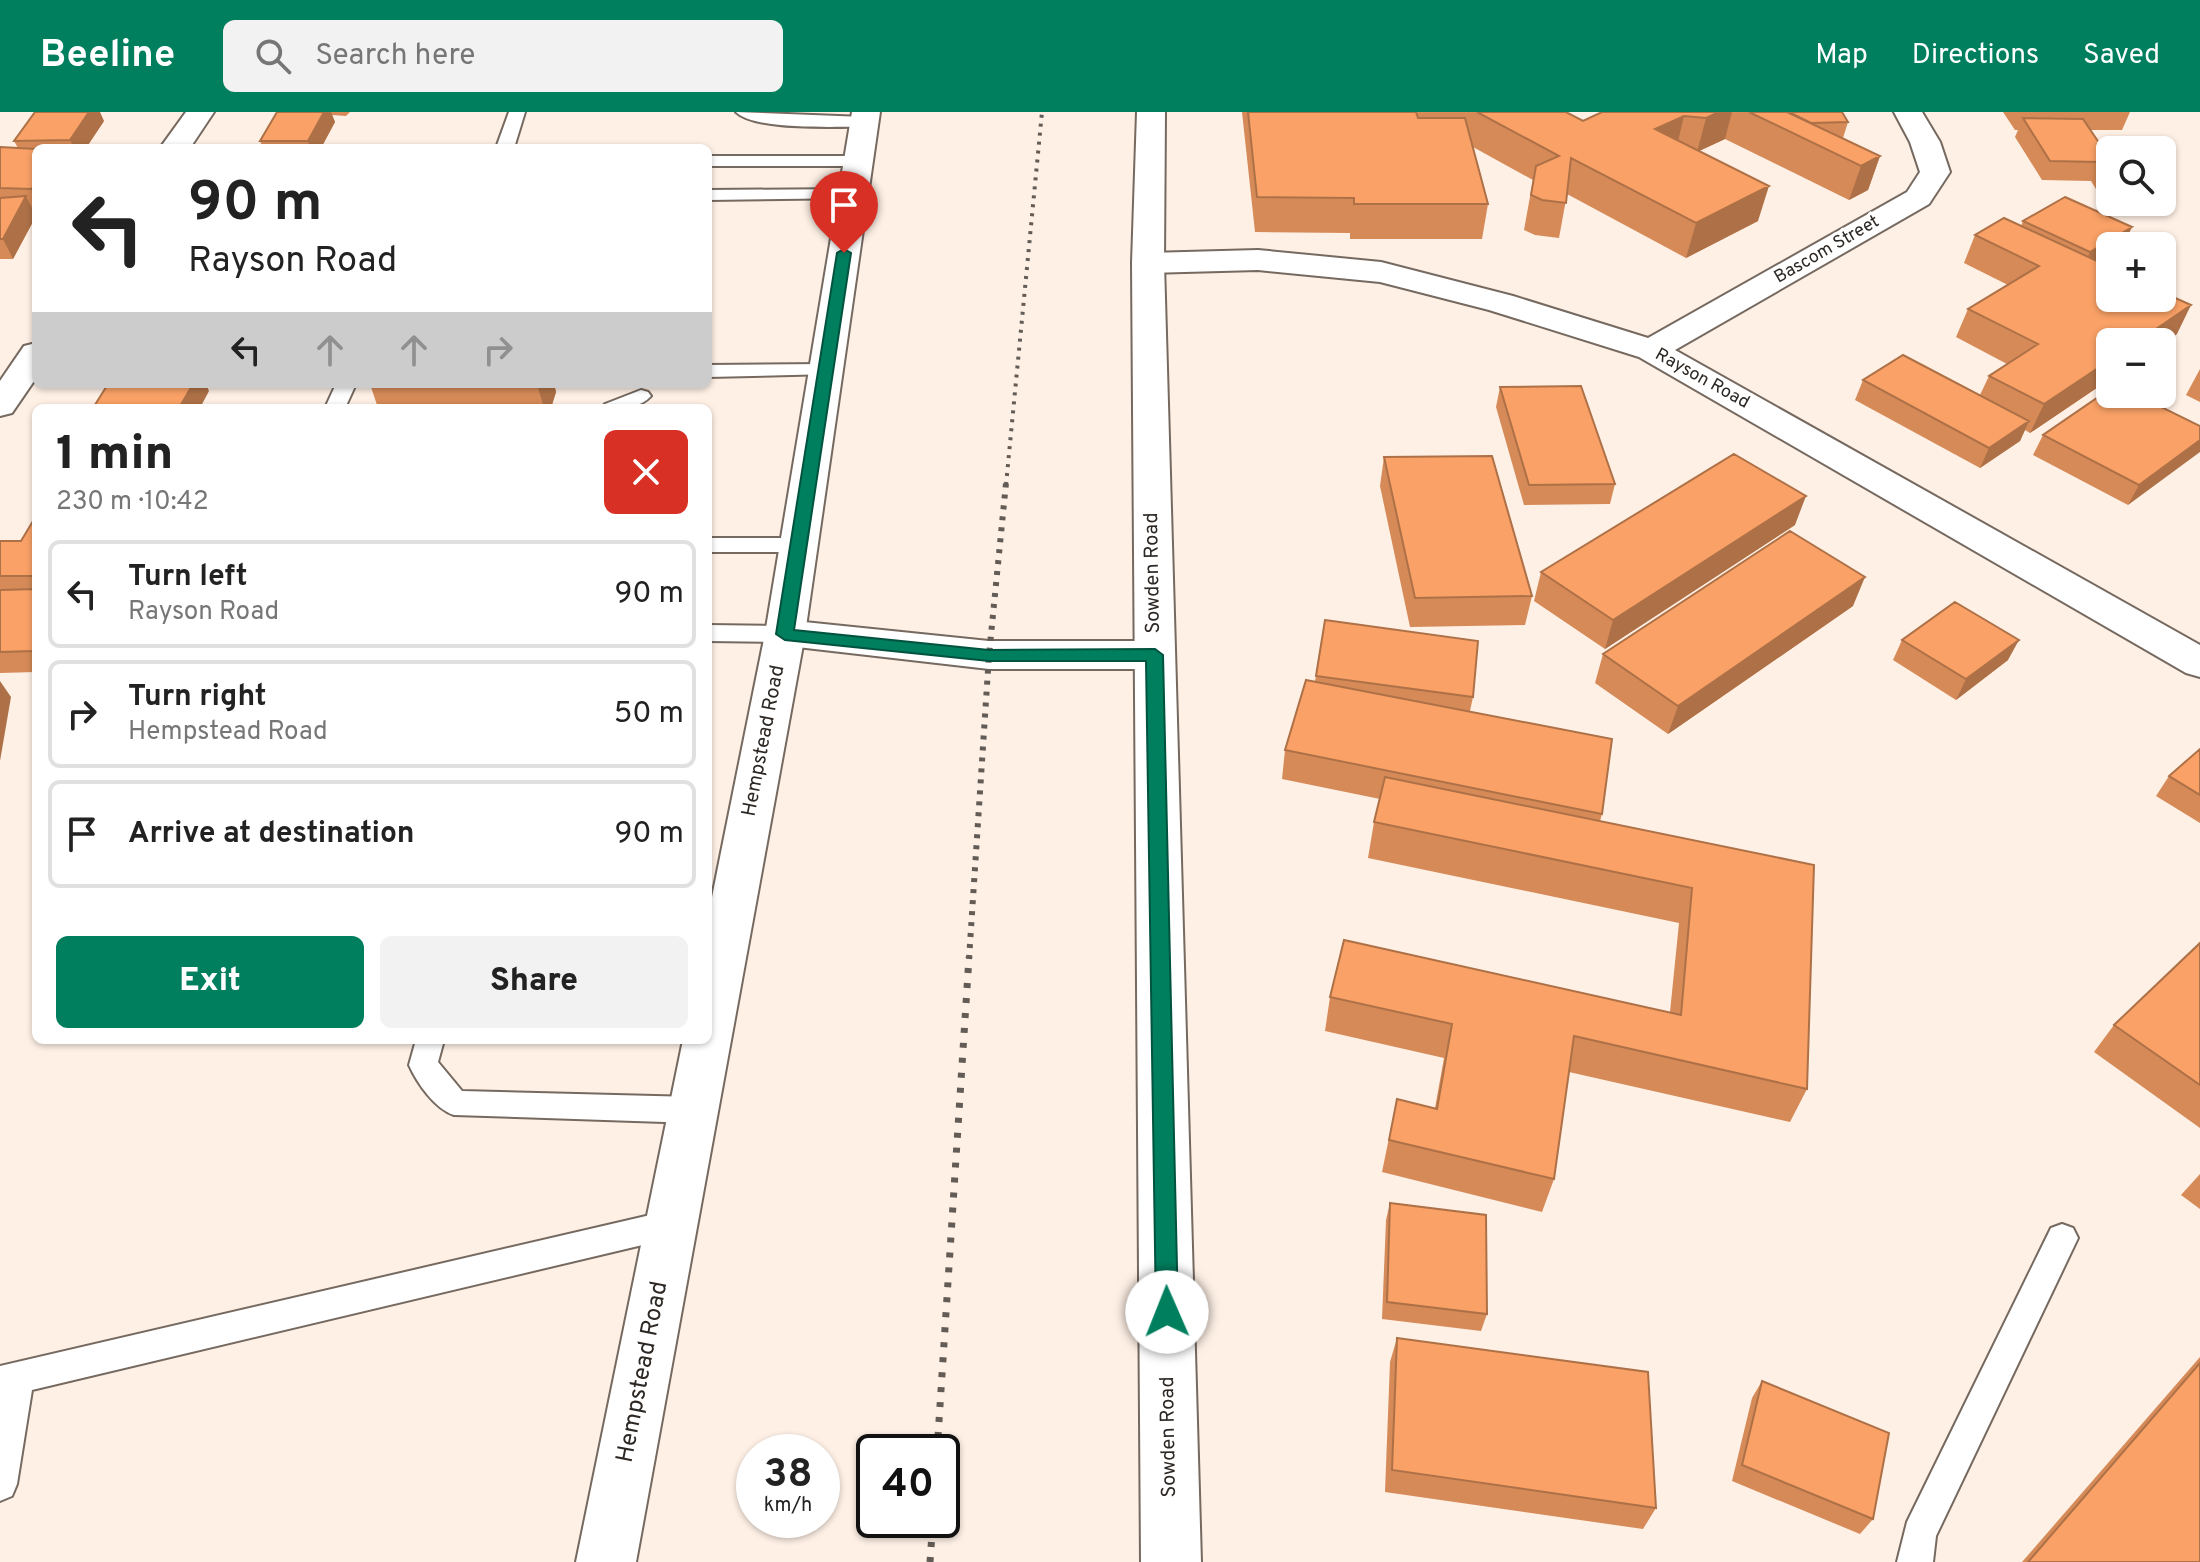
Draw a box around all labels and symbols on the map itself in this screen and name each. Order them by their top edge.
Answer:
pin [810,171,878,253]
street label: Bascom Street [1770,211,1884,289]
street label: Rayson Road [1651,344,1753,414]
street label: Sowden Road [1139,512,1167,634]
street label: Hempstead Road [737,663,791,819]
position arrow [1125,1270,1209,1354]
street label: Hempstead Road [611,1279,675,1465]
street label: Sowden Road [1155,1376,1183,1498]
speed limit sign: 40 [856,1434,960,1538]

